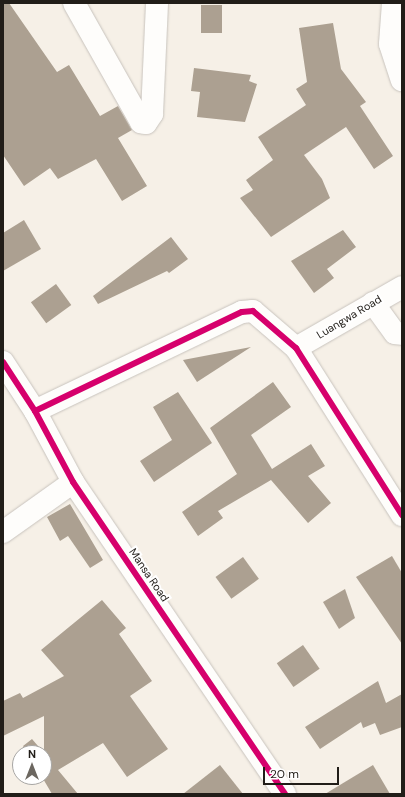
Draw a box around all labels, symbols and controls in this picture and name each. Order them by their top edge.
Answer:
street label: Luangwa Road [314,292,384,342]
street label: Mansa Road [126,546,172,604]
north arrow [12,745,52,785]
text: N [28,747,36,761]
scale bar [265,759,341,785]
text: 20 m [270,766,299,782]

